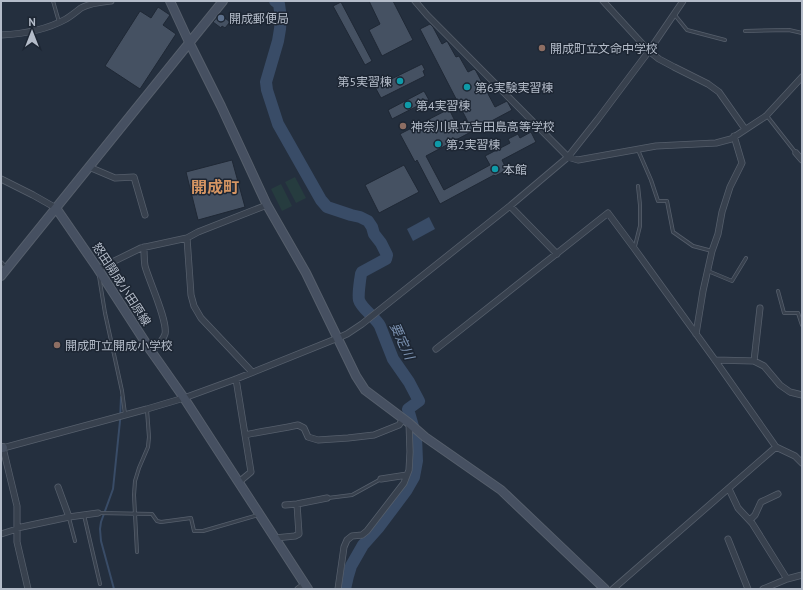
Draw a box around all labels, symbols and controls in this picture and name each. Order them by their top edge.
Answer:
place label: 開成郵便局 [229,11,289,26]
north arrow [12,12,52,52]
marker: 開成郵便局 [216,13,226,23]
text: N [28,15,36,29]
place label: 開成町立文命中学校 [550,41,658,56]
marker: 開成町立文命中学校 [537,43,547,53]
place label: 第5実習棟 [337,74,392,89]
marker: 第5実習棟 [395,76,405,86]
place label: 第6実験実習棟 [475,80,554,95]
marker: 第6実験実習棟 [462,82,472,92]
place label: 第4実習棟 [416,98,471,113]
marker: 第4実習棟 [403,100,413,110]
place label: 神奈川県立吉田島高等学校 [411,119,555,134]
marker: 神奈川県立吉田島高等学校 [398,121,408,131]
place label: 第2実習棟 [446,137,501,152]
marker: 第2実習棟 [433,139,443,149]
place label: 本館 [503,162,527,177]
marker: 本館 [490,164,500,174]
district label: 開成町 [191,177,239,197]
street label: 怒田開成小田原線 [90,240,154,328]
water label: 要定川 [386,320,419,364]
place label: 開成町立開成小学校 [65,338,173,353]
marker: 開成町立開成小学校 [52,340,62,350]

